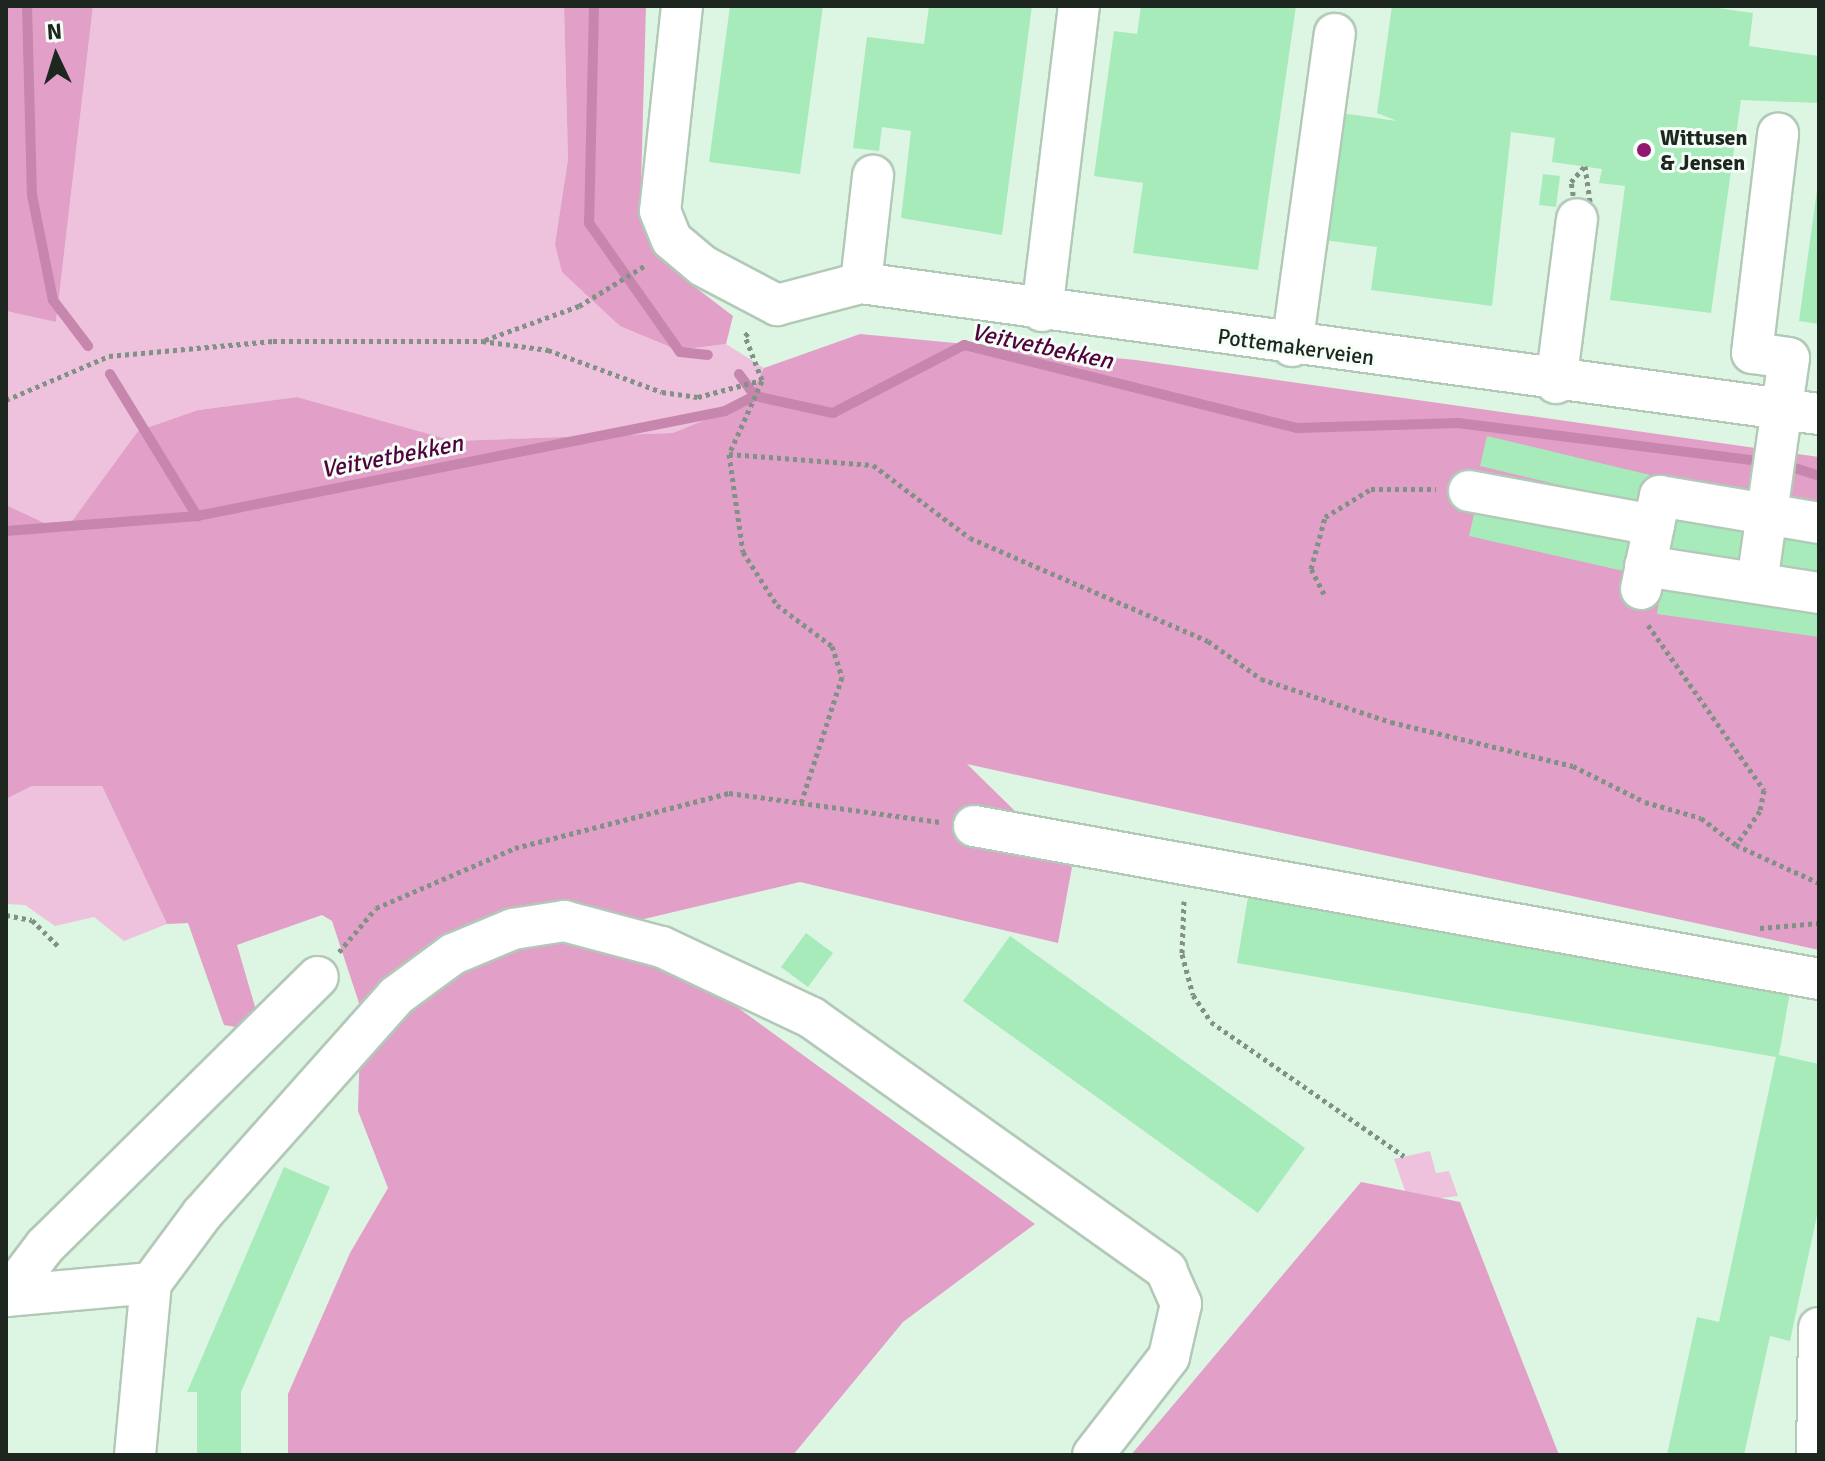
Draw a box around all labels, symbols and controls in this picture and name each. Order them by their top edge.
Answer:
north arrow [16,16,96,96]
text: N [46,18,63,46]
place label: Wittusen & Jensen [1660,124,1748,176]
marker: Wittusen & Jensen [1635,141,1653,159]
water label: Veitvetbekken [969,318,1115,376]
street label: Pottemakerveien [1216,323,1376,371]
water label: Veitvetbekken [319,429,465,485]

